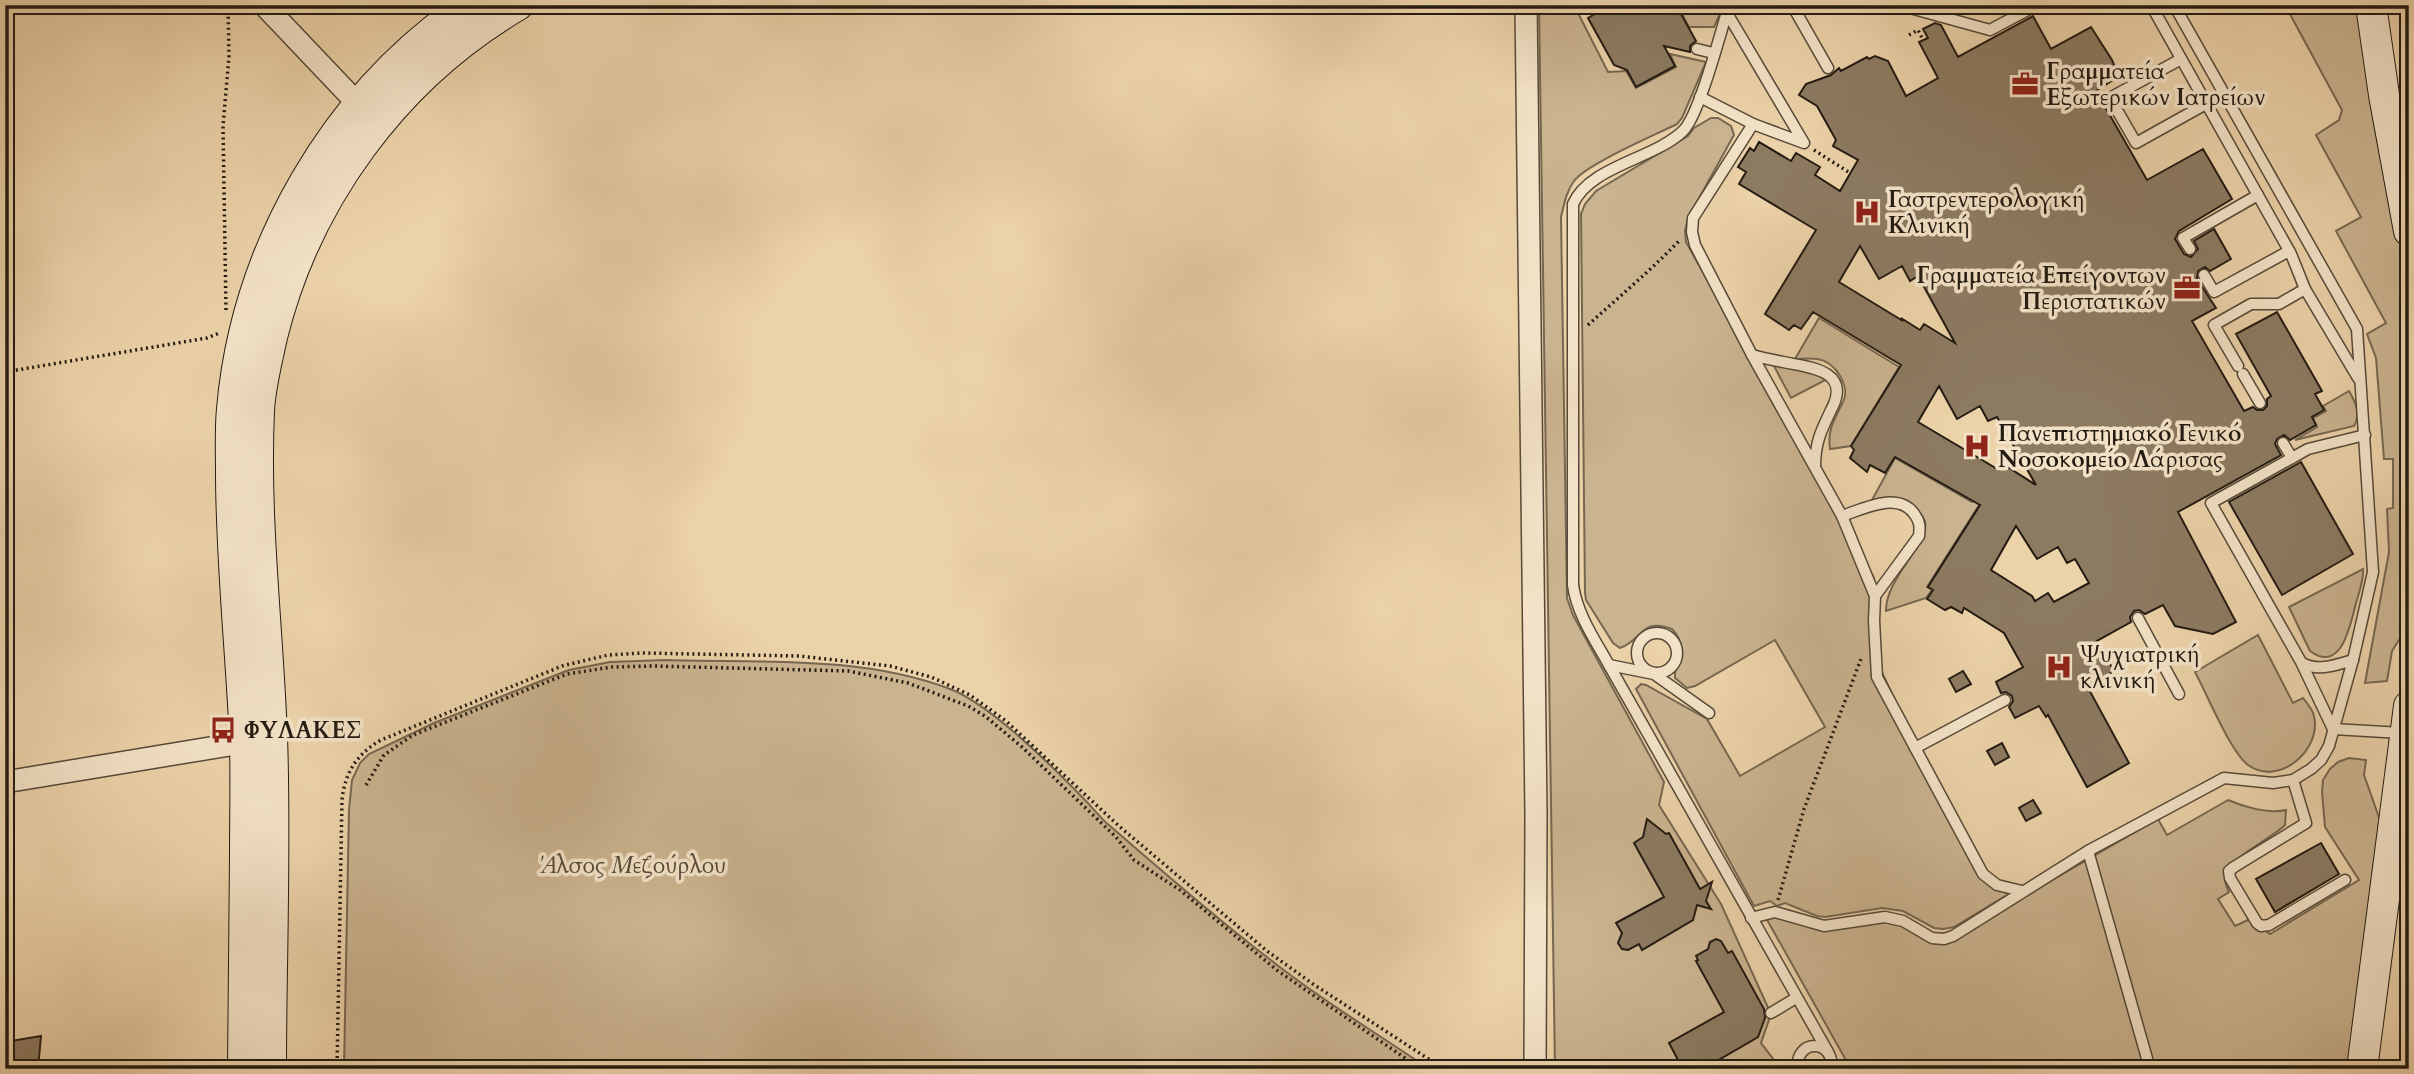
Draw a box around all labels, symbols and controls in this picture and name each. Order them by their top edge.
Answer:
place label: Γραμματεία Εξωτερικών Ιατρείων [2046,56,2265,113]
office icon: Γραμματεία Εξωτερικών Ιατρείων [2010,69,2040,99]
place label: Γαστρεντερολογική Κλινική [1888,184,2085,241]
hospital icon: Γαστρεντερολογική Κλινική [1852,197,1882,227]
place label: Γραμματεία Επείγοντων Περιστατικών [1917,260,2166,317]
office icon: Γραμματεία Επείγοντων Περιστατικών [2172,273,2202,303]
place label: Πανεπιστημιακό Γενικό Νοσοκομείο Λάρισας [1998,418,2241,475]
hospital icon: Πανεπιστημιακό Γενικό Νοσοκομείο Λάρισας [1962,431,1992,461]
place label: Ψυχιατρική κλινική [2080,639,2200,696]
hospital icon: Ψυχιατρική κλινική [2044,652,2074,682]
bus stop icon: ΦΥΛΑΚΕΣ [208,715,238,745]
place label: ΦΥΛΑΚΕΣ [244,715,362,746]
park label: Άλσος Μεζούρλου [540,850,726,881]

